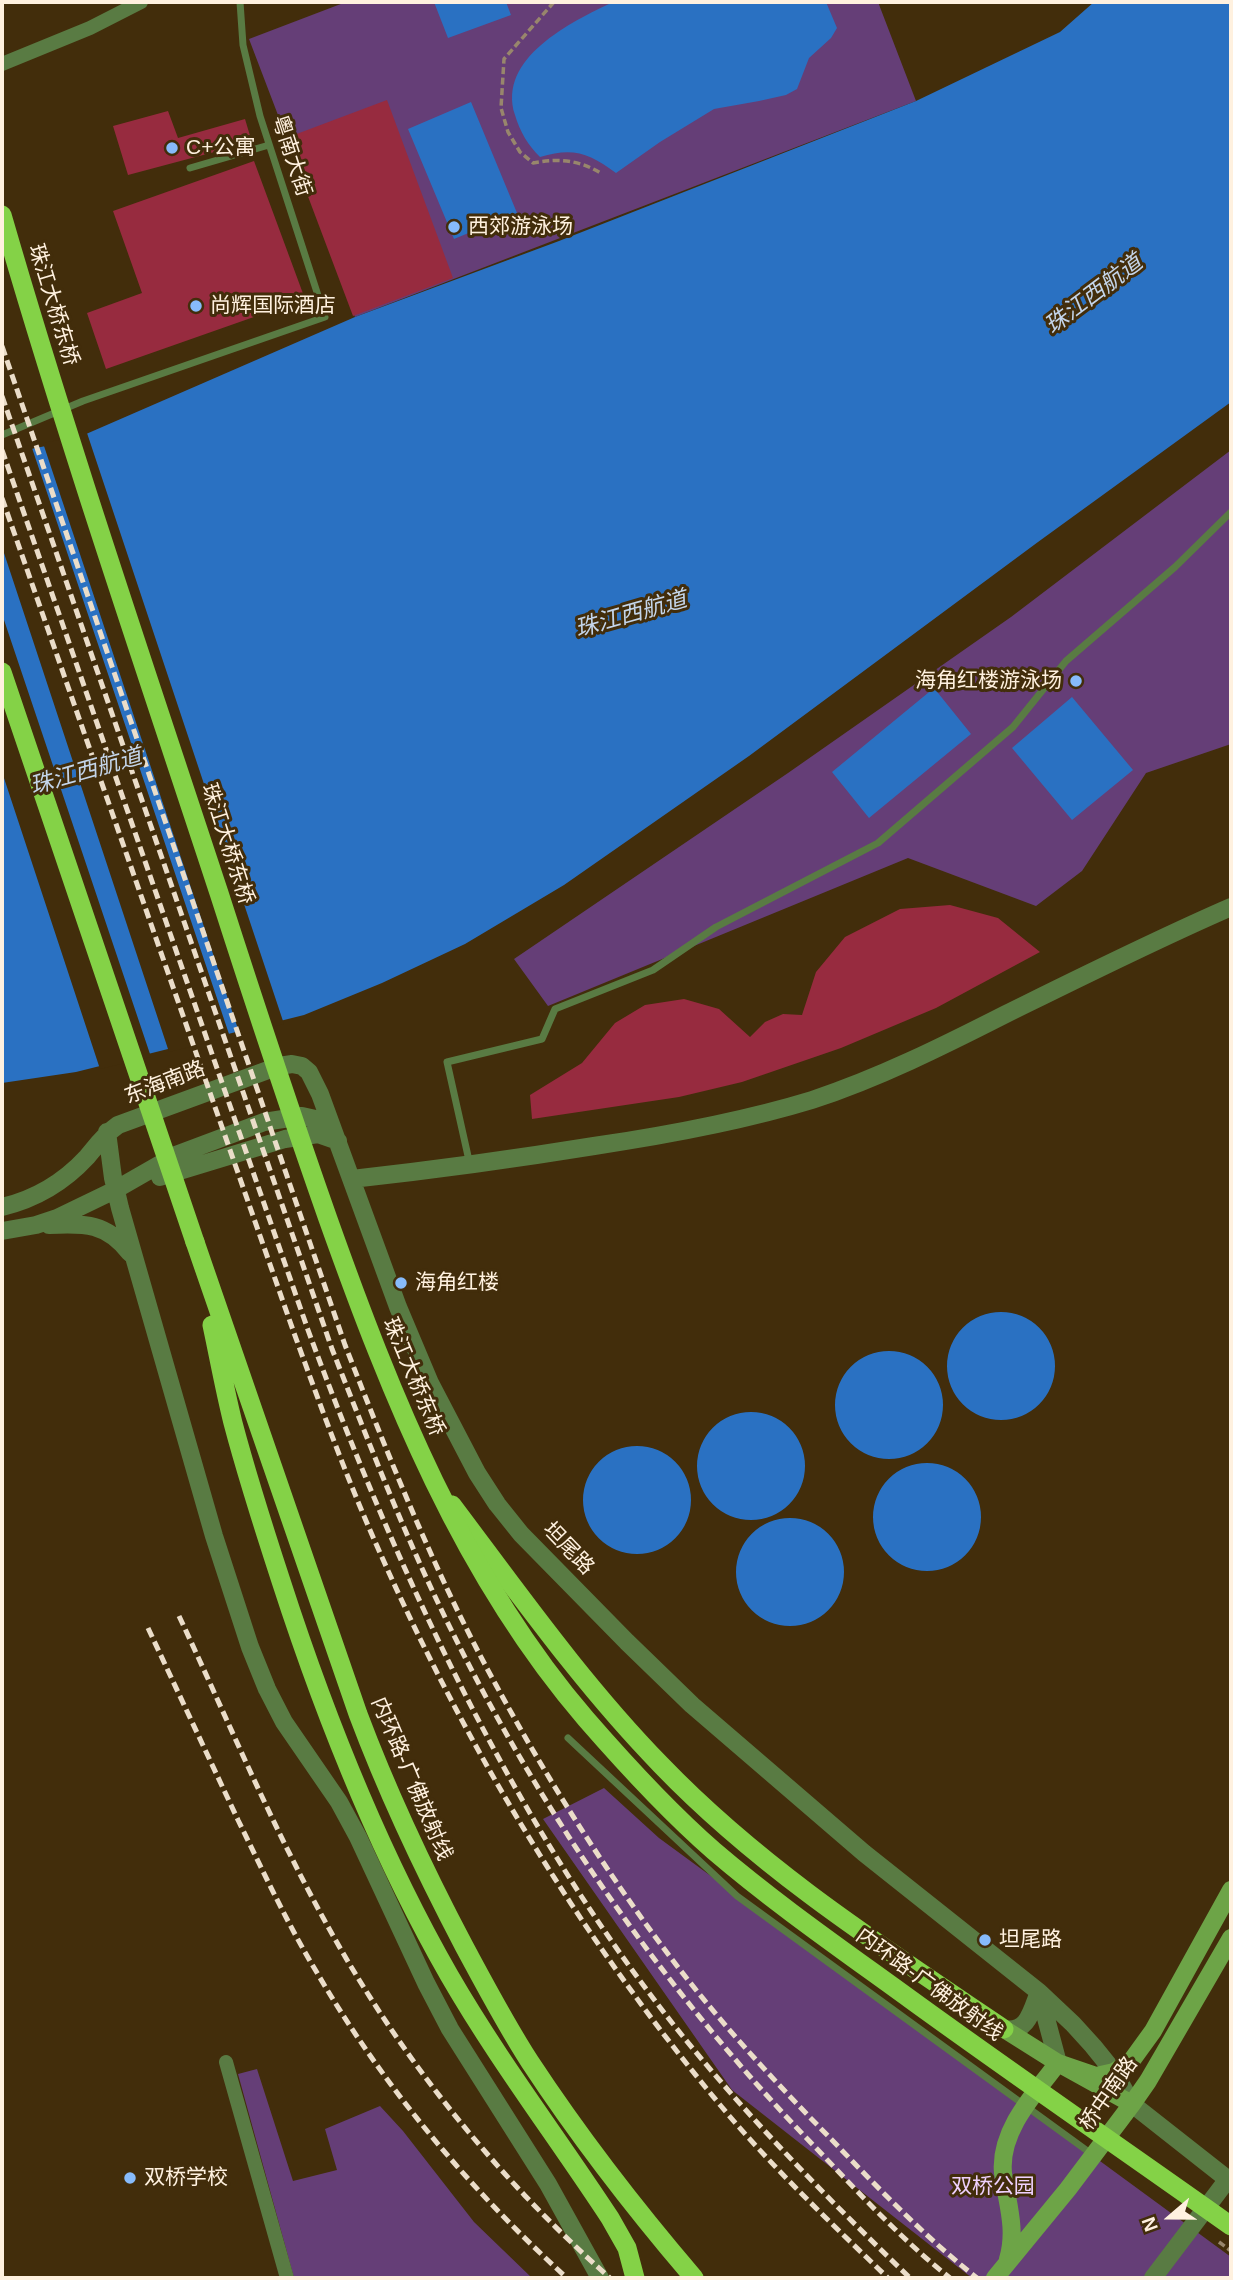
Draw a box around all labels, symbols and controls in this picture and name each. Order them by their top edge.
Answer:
street label: 粵南大街 [266,112,316,200]
place label: C+公寓 [186,135,255,161]
marker: C+公寓 [164,140,180,156]
place label: 西郊游泳场 [468,214,573,240]
marker: 西郊游泳场 [446,219,462,235]
street label: 珠江大桥东桥 [23,241,83,369]
water label: 珠江西航道 [1040,249,1148,341]
place label: 尚辉国际酒店 [210,293,336,319]
marker: 尚辉国际酒店 [188,298,204,314]
water label: 珠江西航道 [572,586,690,644]
place label: 海角红楼游泳场 [915,668,1062,694]
marker: 海角红楼游泳场 [1068,673,1084,689]
water label: 珠江西航道 [27,743,145,801]
street label: 珠江大桥东桥 [196,780,258,908]
street label: 东海南路 [121,1056,209,1110]
place label: 海角红楼 [415,1270,499,1296]
marker: 海角红楼 [393,1275,409,1291]
street label: 珠江大桥东桥 [377,1314,449,1440]
street label: 坦尾路 [537,1518,599,1580]
street label: 内环路-广佛放射线 [365,1694,457,1864]
street label: 内环路-广佛放射线 [851,1923,1007,2047]
place label: 坦尾路 [999,1927,1062,1953]
marker: 坦尾路 [977,1932,993,1948]
street label: 桥中南路 [1075,2052,1143,2136]
place label: 双桥学校 [144,2165,228,2191]
marker: 双桥学校 [122,2170,138,2186]
park label: 双桥公园 [951,2174,1035,2200]
north arrow [1135,2182,1205,2252]
text: N [1138,2214,1162,2234]

